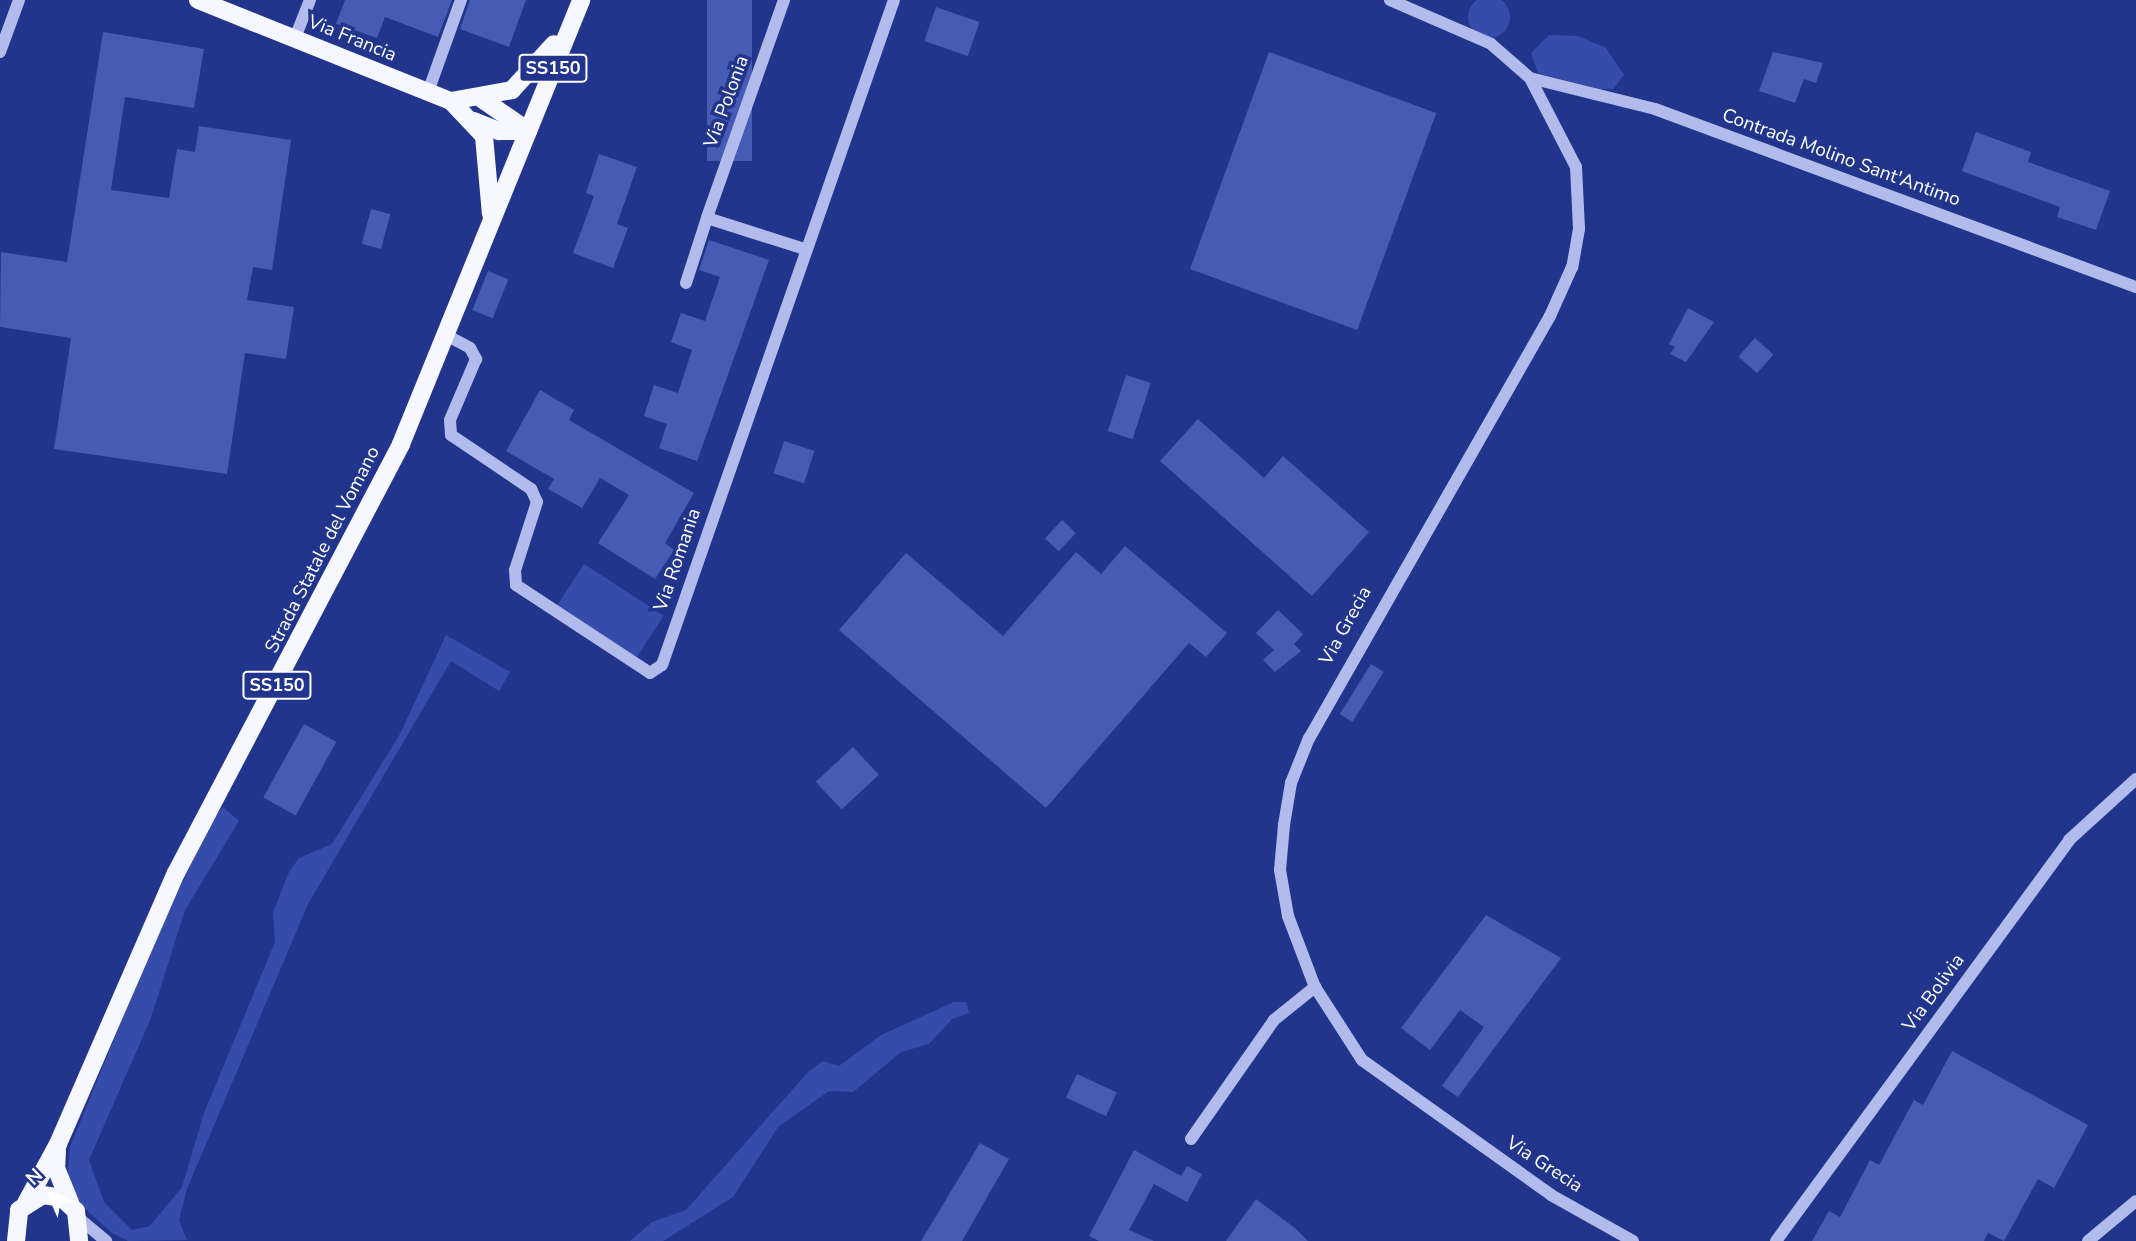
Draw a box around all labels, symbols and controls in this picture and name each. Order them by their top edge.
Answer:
street label: Via Francia [304,11,400,67]
street label: Via Polonia [700,53,754,151]
road number: SS150 [518,54,588,82]
street label: Contrada Molino Sant'Antimo [1719,104,1963,212]
street label: Strada Statale del Vomano [261,443,385,657]
street label: Via Romania [650,506,706,614]
street label: Via Grecia [1315,583,1377,669]
road number: SS150 [242,670,312,700]
street label: Via Bolivia [1898,950,1970,1036]
street label: Via Grecia [1502,1132,1586,1198]
north arrow [14,1157,84,1227]
text: N [20,1163,49,1191]

